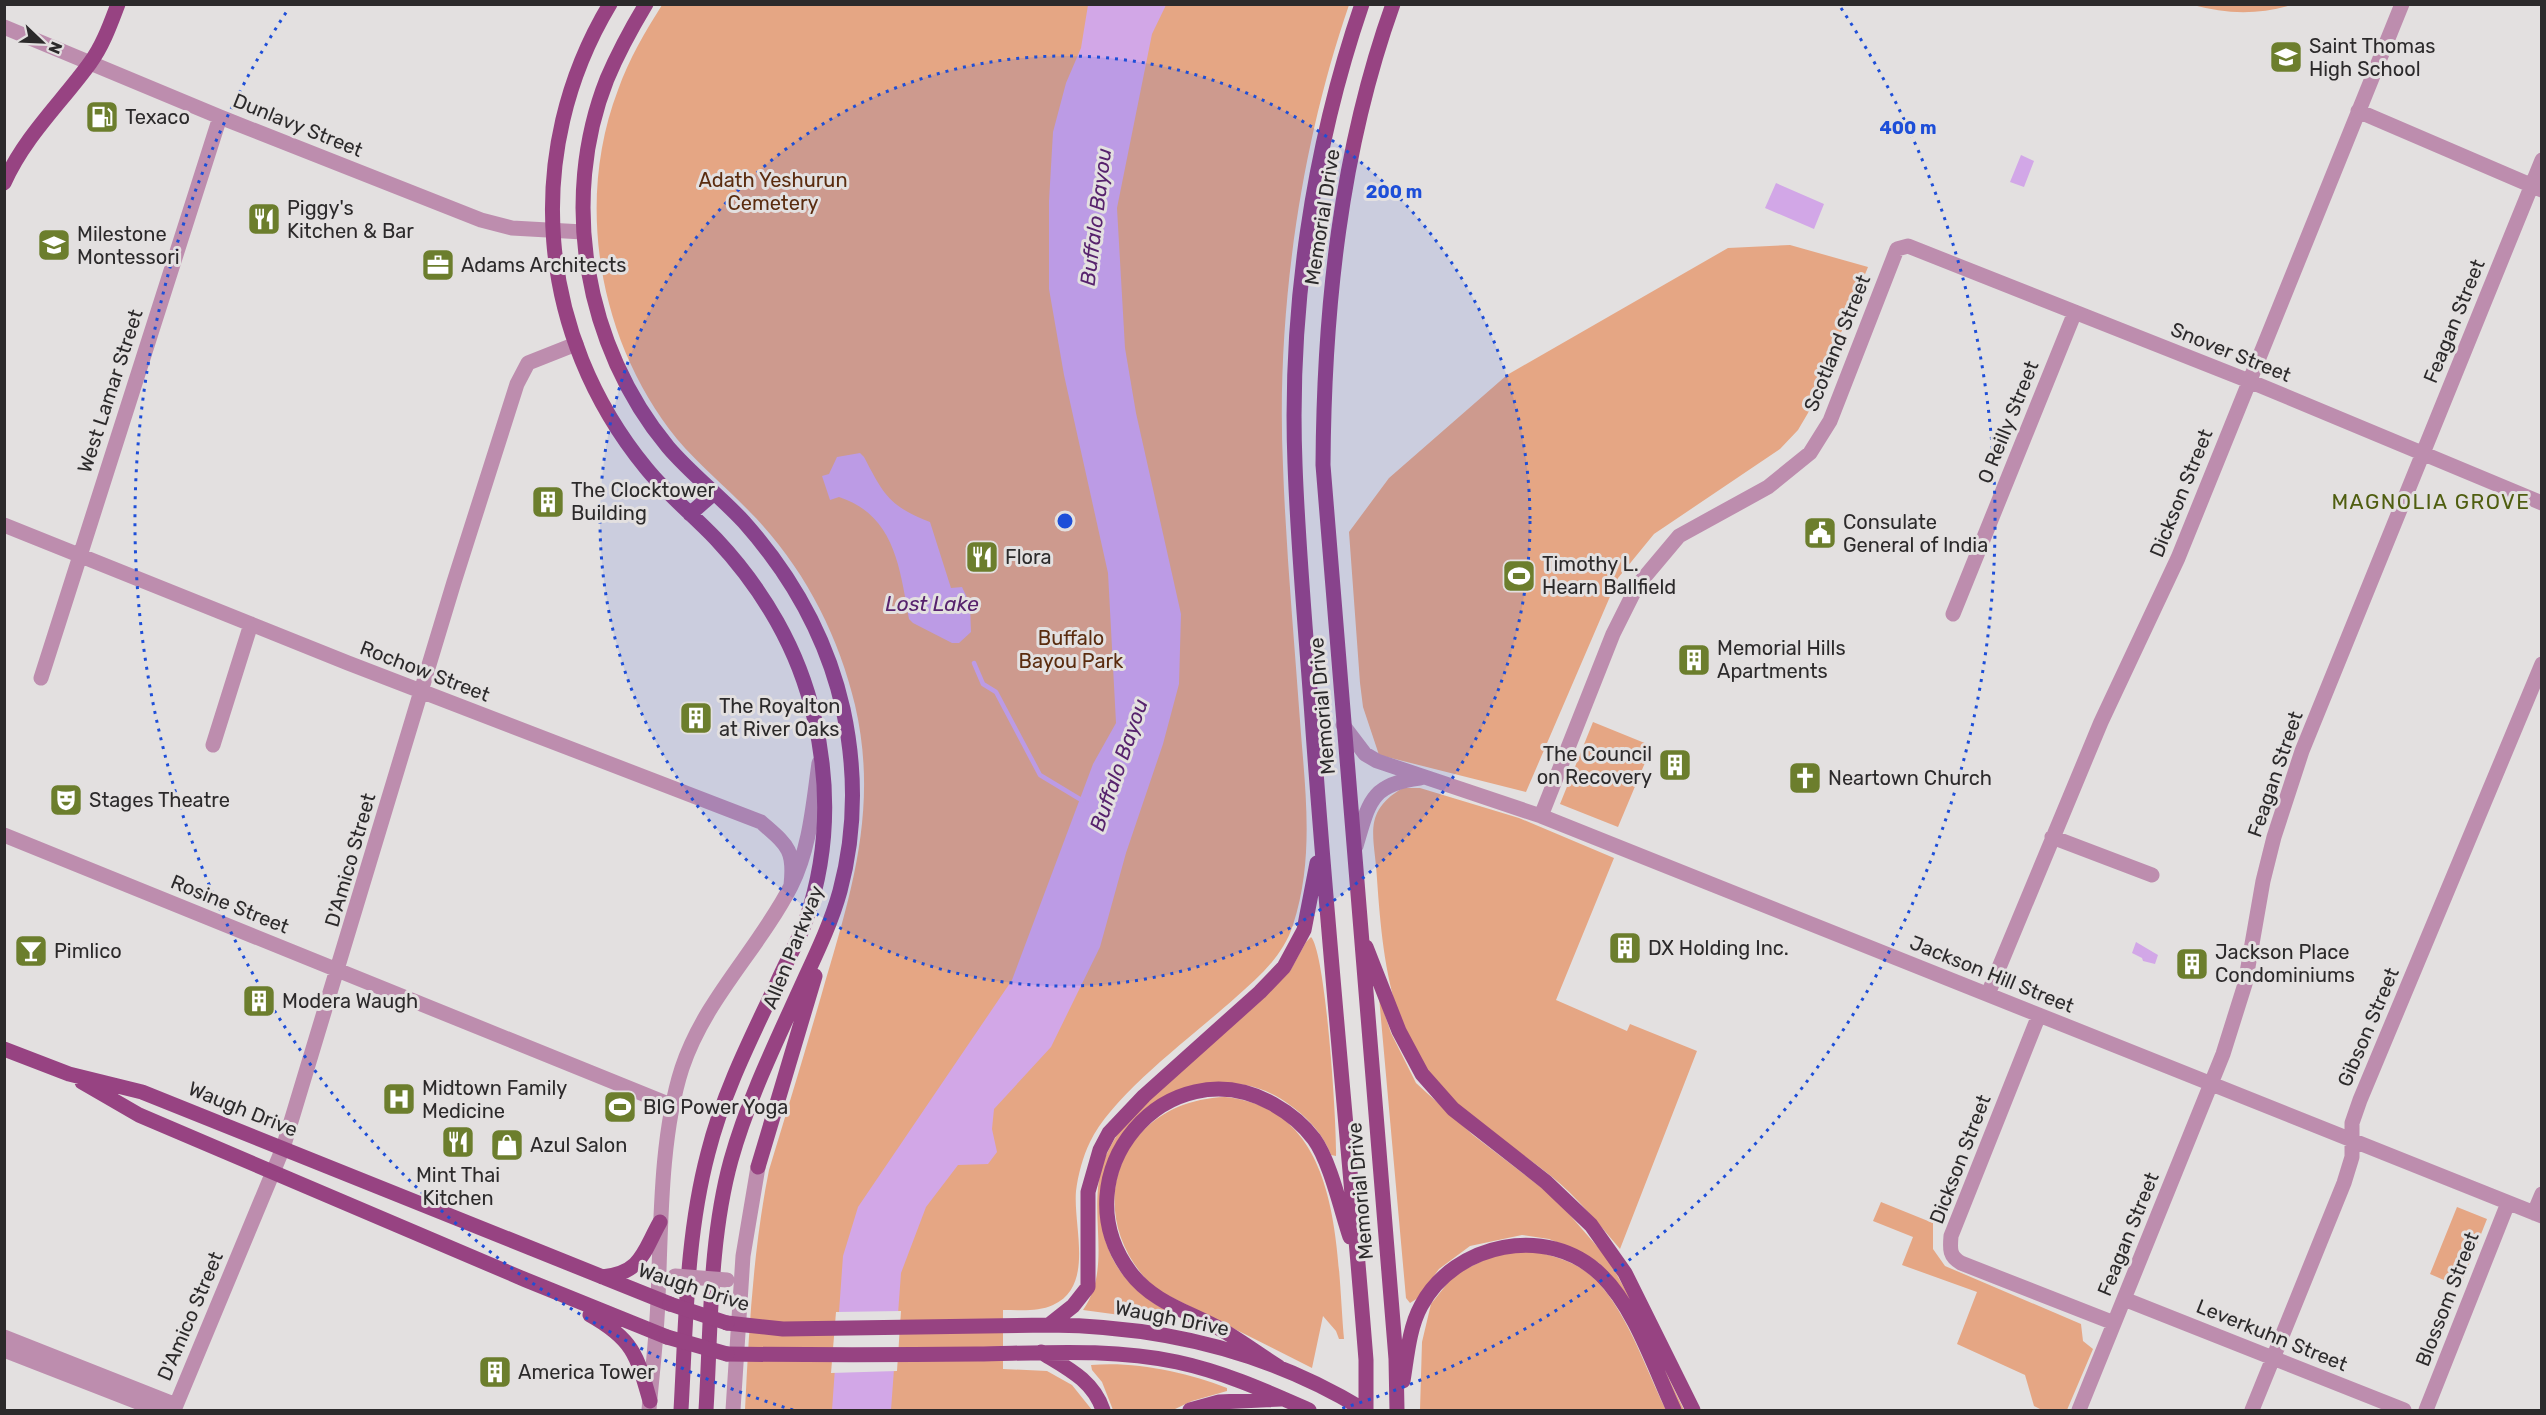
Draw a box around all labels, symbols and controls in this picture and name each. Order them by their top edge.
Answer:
north arrow [12,12,72,72]
place label: Saint Thomas High School [2309,34,2435,81]
text: N [44,39,66,57]
school or university icon: Saint Thomas High School [2268,39,2304,75]
street label: Dunlavy Street [230,88,367,162]
fuel station icon: Texaco [84,99,120,135]
place label: Texaco [125,105,190,129]
text: 400 m [1879,117,1937,139]
water label: Buffalo Bayou [1075,146,1116,287]
street label: Memorial Drive [1299,147,1345,287]
park label: Adath Yeshurun Cemetery [698,168,848,215]
text: 200 m [1366,181,1422,203]
place label: Piggy's Kitchen & Bar [287,196,414,243]
restaurant icon: Piggy's Kitchen & Bar [246,201,282,237]
place label: Milestone Montessori [77,222,180,269]
school or university icon: Milestone Montessori [36,227,72,263]
office icon: Adams Architects [420,247,456,283]
place label: Adams Architects [461,253,627,277]
street label: Feagan Street [2418,255,2490,386]
street label: Scotland Street [1799,271,1875,415]
street label: West Lamar Street [72,306,148,476]
street label: Snover Street [2167,317,2295,387]
street label: O Reilly Street [1972,357,2044,487]
street label: Dickson Street [2144,425,2218,561]
place label: The Clocktower Building [571,478,715,525]
building icon: The Clocktower Building [530,484,566,520]
district label: MAGNOLIA GROVE [2331,489,2531,514]
place label: Consulate General of India [1843,510,1988,557]
centre of rings [1055,511,1075,531]
public building icon: Consulate General of India [1802,515,1838,551]
restaurant icon: Flora [964,539,1000,575]
place label: Flora [1005,545,1052,569]
place label: Timothy L. Hearn Ballfield [1542,552,1676,599]
sports icon: Timothy L. Hearn Ballfield [1501,558,1537,594]
water label: Lost Lake [885,591,979,616]
park label: Buffalo Bayou Park [1019,626,1124,673]
street label: Rochow Street [357,635,494,707]
street label: Memorial Drive [1304,636,1340,776]
place label: Memorial Hills Apartments [1717,636,1846,683]
building icon: Memorial Hills Apartments [1676,642,1712,678]
place label: The Royalton at River Oaks [719,694,841,741]
water label: Buffalo Bayou [1084,695,1153,834]
building icon: The Royalton at River Oaks [678,700,714,736]
street label: Feagan Street [2242,708,2308,840]
place label: The Council on Recovery [1537,742,1652,789]
building icon: The Council on Recovery [1657,747,1693,783]
church icon: Neartown Church [1787,760,1823,796]
place label: Neartown Church [1828,766,1992,790]
theatre icon: Stages Theatre [48,782,84,818]
place label: Stages Theatre [89,788,230,812]
street label: D'Amico Street [319,790,381,930]
street label: Rosine Street [167,869,293,939]
street label: Allen Parkway [757,882,829,1012]
building icon: DX Holding Inc. [1607,930,1643,966]
street label: Jackson Hill Street [1906,930,2078,1018]
bar icon: Pimlico [13,933,49,969]
place label: DX Holding Inc. [1648,936,1789,960]
place label: Pimlico [54,939,122,963]
place label: Jackson Place Condominiums [2215,940,2355,987]
building icon: Jackson Place Condominiums [2174,946,2210,982]
street label: Gibson Street [2332,964,2404,1090]
building icon: Modera Waugh [241,983,277,1019]
place label: Modera Waugh [282,989,418,1013]
street label: Waugh Drive [185,1076,301,1142]
place label: Midtown Family Medicine [422,1076,567,1123]
hospital icon: Midtown Family Medicine [381,1081,417,1117]
sports icon: BIG Power Yoga [602,1089,638,1125]
street label: Dickson Street [1924,1091,1996,1227]
place label: BIG Power Yoga [643,1095,788,1119]
street label: Memorial Drive [1342,1121,1378,1261]
restaurant icon: Mint Thai Kitchen [440,1124,476,1160]
shop icon: Azul Salon [489,1127,525,1163]
place label: Azul Salon [530,1133,627,1157]
place label: Mint Thai Kitchen [416,1163,500,1210]
street label: Feagan Street [2092,1168,2164,1299]
street label: Blossom Street [2410,1228,2484,1370]
street label: D'Amico Street [152,1248,228,1384]
street label: Waugh Drive [635,1258,753,1316]
street label: Leverkuhn Street [2193,1294,2351,1376]
street label: Waugh Drive [1113,1295,1231,1341]
building icon: America Tower [477,1354,513,1390]
place label: America Tower [518,1360,655,1384]

